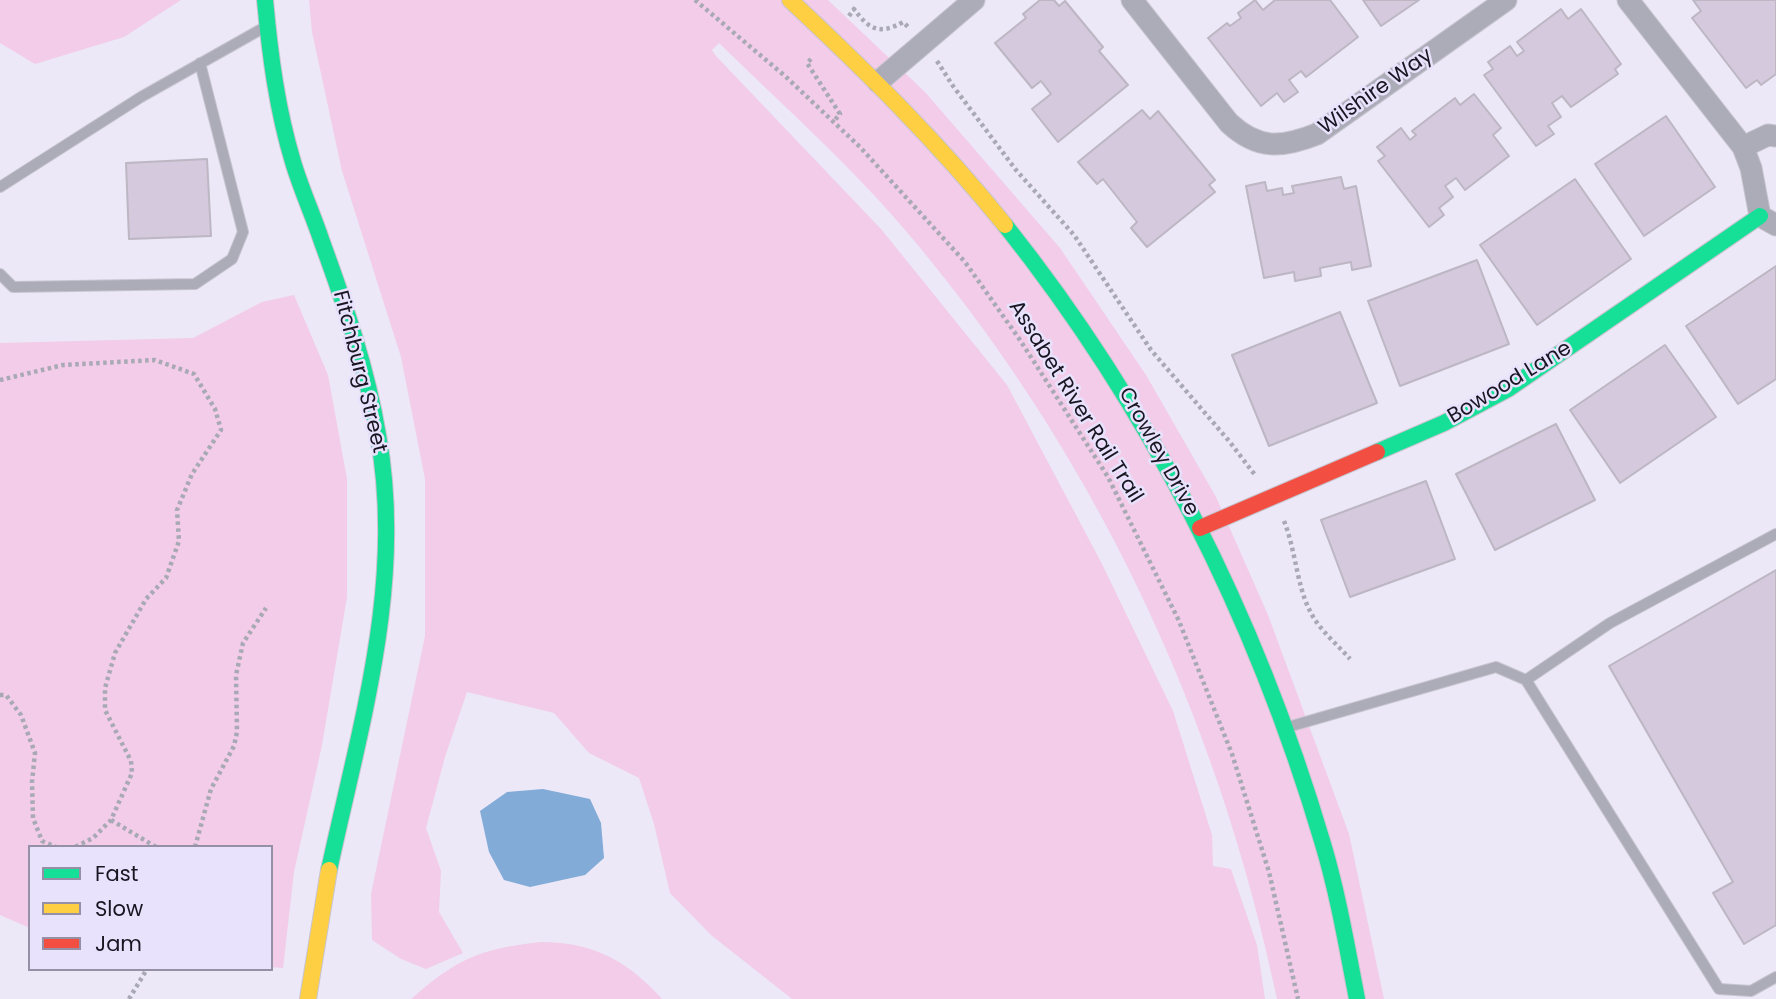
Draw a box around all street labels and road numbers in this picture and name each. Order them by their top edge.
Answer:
street label: Wilshire Way [1314,43,1438,141]
street label: Fitchburg Street [327,288,391,456]
street label: Assabet River Rail Trail [1002,296,1148,508]
street label: Bowood Lane [1444,336,1576,430]
street label: Crowley Drive [1112,383,1204,521]

